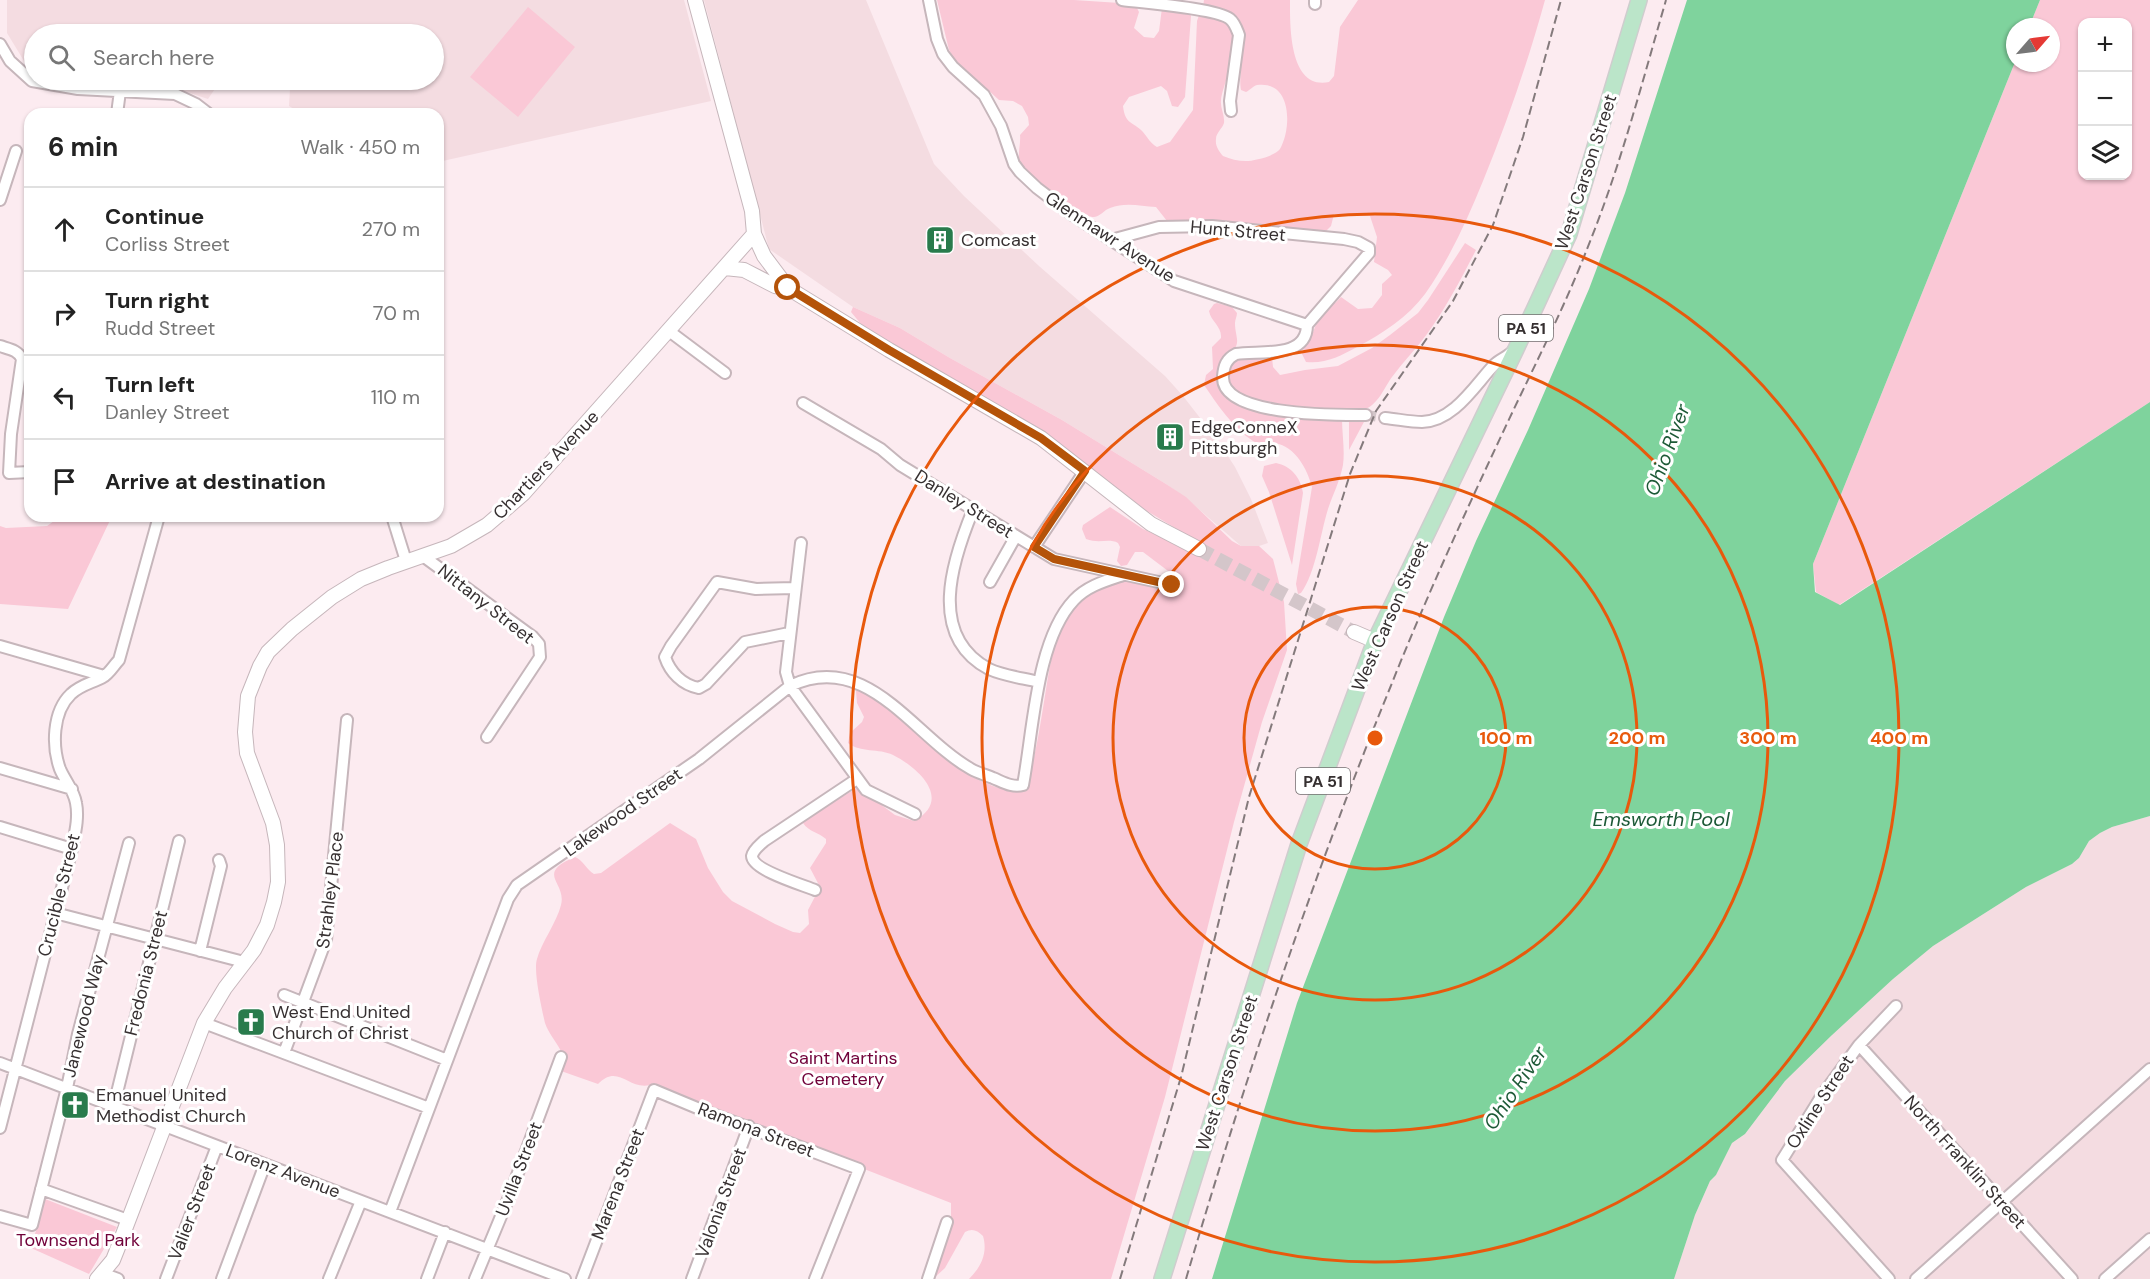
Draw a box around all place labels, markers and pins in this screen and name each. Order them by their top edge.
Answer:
building icon: Comcast [924,224,956,256]
place label: Comcast [961,228,1036,252]
place label: EdgeConneX Pittsburgh [1191,415,1298,460]
building icon: EdgeConneX Pittsburgh [1154,421,1186,453]
centre of rings [1365,728,1385,748]
place label: West End United Church of Christ [272,1000,411,1045]
church icon: West End United Church of Christ [235,1006,267,1038]
place label: Emanuel United Methodist Church [96,1083,246,1128]
church icon: Emanuel United Methodist Church [59,1089,91,1121]

